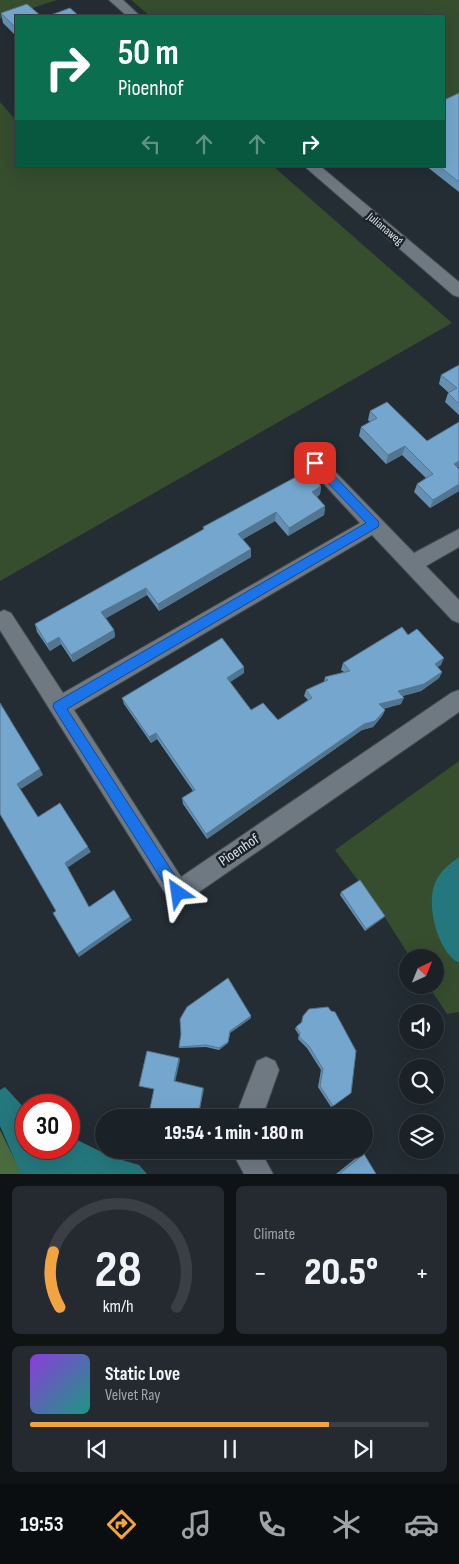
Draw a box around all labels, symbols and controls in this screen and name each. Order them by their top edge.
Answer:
text: 50 m [118,32,179,75]
icon: right [35,35,100,100]
text: Pioenhof [118,75,184,102]
icon: left [137,130,165,158]
icon: ahead [190,130,218,158]
icon: ahead [243,130,271,158]
icon: right [296,130,324,158]
street label: Julianaweg [363,209,406,249]
pin [294,442,336,484]
icon: arrive [301,449,329,477]
street label: Pioenhof [215,829,263,870]
position arrow [151,866,203,918]
north arrow [399,949,444,994]
map controls [399,949,444,1159]
button: sound [399,1004,444,1049]
button: search [399,1059,444,1104]
speed limit sign: 30 [15,1094,80,1159]
button: layers [399,1114,444,1159]
text: 19:54 · 1 min · 180 m [164,1122,304,1145]
text: Climate [254,1225,295,1244]
text: 28 [94,1239,141,1302]
text: 20.5° [304,1250,378,1295]
text: − [254,1257,267,1290]
text: + [415,1257,429,1290]
text: km/h [102,1296,133,1317]
text: Static Love [105,1363,180,1386]
text: Velvet Ray [105,1386,160,1405]
icon: previous [83,1435,111,1463]
icon: pause [216,1435,244,1463]
icon: next [349,1435,377,1463]
icon: directions [104,1507,139,1542]
icon: music [179,1507,214,1542]
icon: phone [254,1507,289,1542]
icon: climate [329,1507,364,1542]
icon: car [404,1507,439,1542]
text: 19:53 [20,1511,64,1538]

